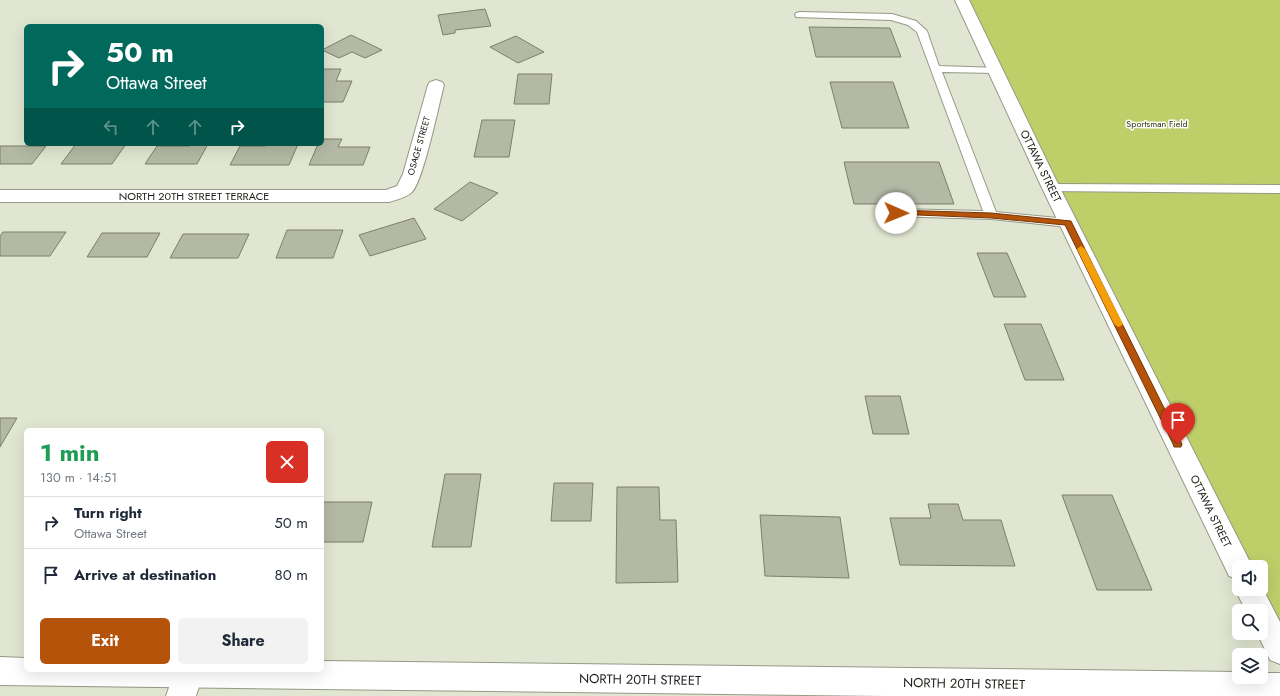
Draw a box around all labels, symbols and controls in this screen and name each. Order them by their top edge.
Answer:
text: 50 m [106,32,174,73]
icon: right [40,40,92,92]
text: Ottawa Street [106,70,207,96]
street label: OSAGE STREET [404,114,433,177]
icon: left [100,116,122,138]
icon: ahead [142,116,164,138]
icon: ahead [184,116,206,138]
icon: right [226,116,248,138]
park label: Sportsman Field [1126,117,1188,130]
street label: OTTAWA STREET [1017,127,1065,205]
street label: NORTH 20TH STREET TERRACE [119,188,269,204]
position arrow [875,192,917,234]
pin [1161,403,1195,444]
icon: arrive [1167,409,1189,431]
text: 1 min [40,435,100,470]
button: close [266,441,308,483]
text: 130 m · 14:51 [40,468,117,487]
street label: OTTAWA STREET [1187,472,1235,550]
text: Turn right [74,502,142,524]
icon: right [40,512,62,534]
text: 50 m [274,512,308,534]
text: Ottawa Street [74,524,147,543]
map controls [1232,560,1268,684]
button: sound [1232,560,1268,596]
icon: arrive [40,564,62,586]
text: Arrive at destination [74,564,216,586]
text: 80 m [275,564,308,586]
button: search [1232,604,1268,640]
button: Exit [40,618,170,664]
button: Share [178,618,308,664]
button: layers [1232,648,1268,684]
street label: NORTH 20TH STREET [579,669,701,690]
street label: NORTH 20TH STREET [903,673,1025,694]

